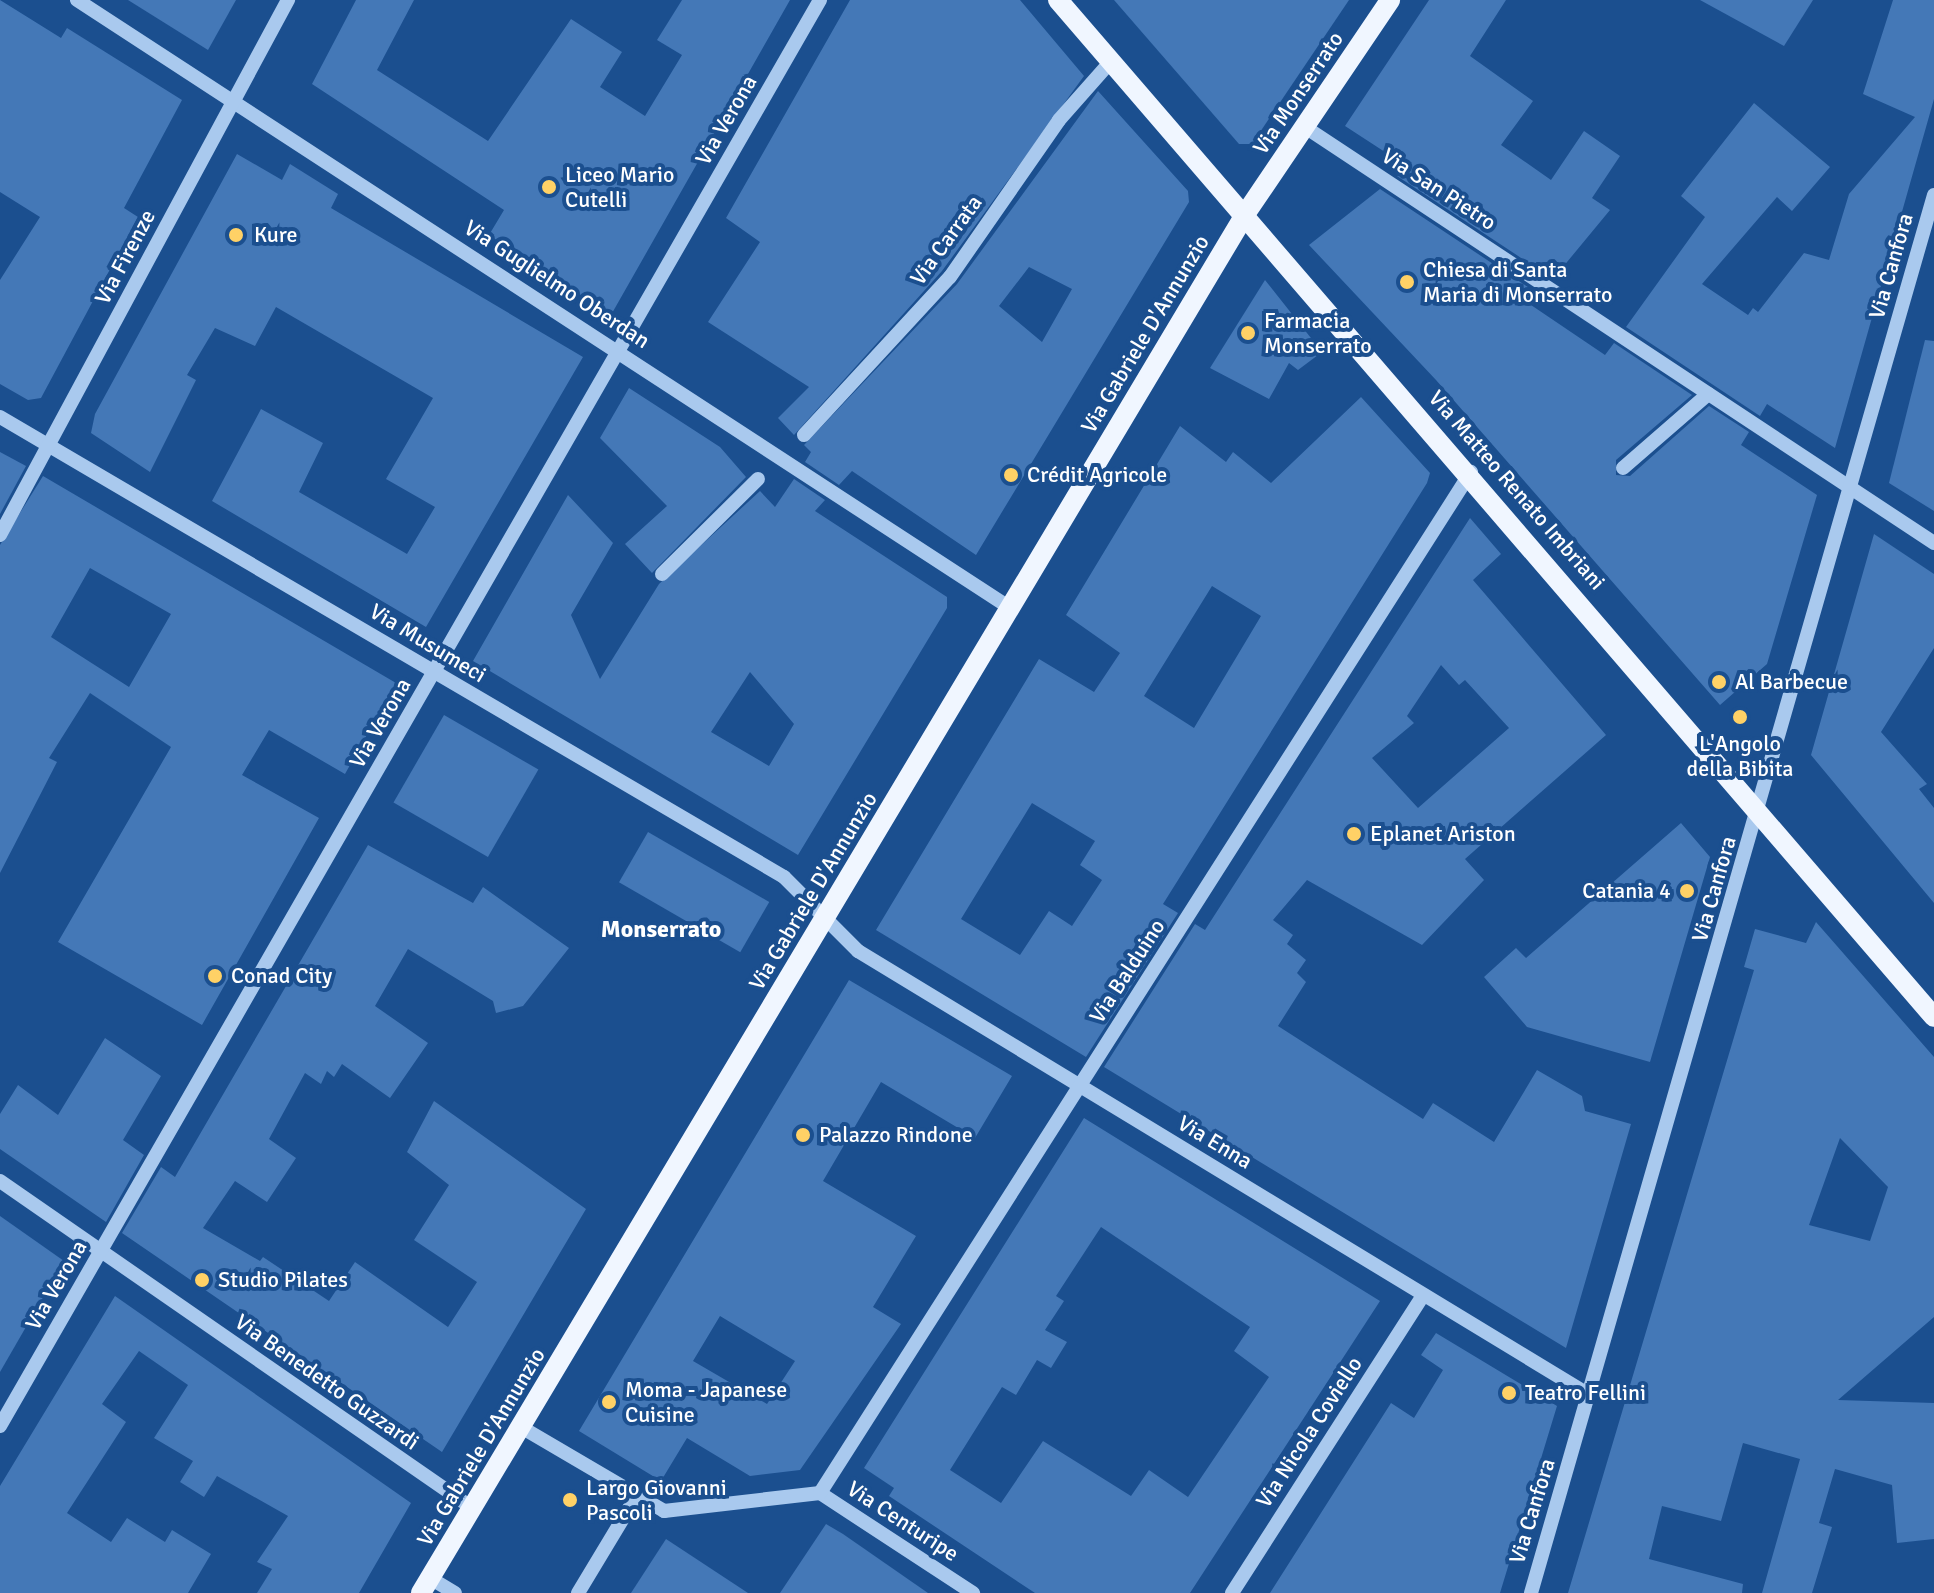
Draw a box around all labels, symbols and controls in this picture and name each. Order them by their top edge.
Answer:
street label: Via Monserrato [1247,27,1349,159]
street label: Via Verona [690,70,762,170]
street label: Via San Pietro [1377,142,1501,236]
place label: Liceo Mario Cutelli [565,161,674,212]
marker: Liceo Mario Cutelli [540,178,558,196]
street label: Via Carrata [905,190,987,290]
street label: Via Firenze [89,205,161,309]
street label: Via Canfora [1863,210,1919,322]
street label: Via Guglielmo Oberdan [459,214,655,354]
place label: Kure [254,222,297,248]
marker: Kure [225,224,247,246]
street label: Via Gabriele D'Annunzio [1075,230,1215,438]
place label: Chiesa di Santa Maria di Monserrato [1423,256,1612,308]
marker: Chiesa di Santa Maria di Monserrato [1398,273,1416,291]
place label: Farmacia Monserrato [1264,307,1372,358]
marker: Farmacia Monserrato [1239,324,1257,342]
street label: Via Matteo Renato Imbriani [1423,385,1611,595]
place label: Crédit Agricole [1027,462,1167,488]
marker: Crédit Agricole [1002,466,1020,484]
street label: Via Musumeci [365,598,491,688]
place label: Al Barbecue [1735,669,1848,695]
street label: Via Verona [344,673,416,773]
marker: Al Barbecue [1710,673,1728,691]
marker: L'Angolo della Bibita [1731,708,1749,726]
place label: L'Angolo della Bibita [1687,730,1793,782]
street label: Via Gabriele D'Annunzio [743,787,883,995]
place label: Eplanet Ariston [1370,821,1516,847]
marker: Eplanet Ariston [1345,825,1363,843]
street label: Via Canfora [1686,833,1742,945]
place label: Catania 4 [1582,878,1671,904]
marker: Catania 4 [1678,882,1696,900]
street label: Via Balduino [1084,914,1170,1028]
district label: Monserrato [601,916,721,944]
place label: Conad City [231,963,332,989]
marker: Conad City [206,967,224,985]
street label: Via Enna [1173,1110,1257,1174]
place label: Palazzo Rindone [819,1122,973,1148]
marker: Palazzo Rindone [794,1126,812,1144]
street label: Via Verona [20,1235,92,1335]
place label: Studio Pilates [218,1267,348,1293]
marker: Studio Pilates [193,1271,211,1289]
street label: Via Benedetto Guzzardi [230,1309,424,1455]
street label: Via Gabriele D'Annunzio [411,1343,551,1551]
street label: Via Nicola Coviello [1250,1352,1368,1512]
place label: Moma - Japanese Cuisine [625,1376,787,1428]
place label: Teatro Fellini [1525,1380,1646,1406]
marker: Teatro Fellini [1500,1384,1518,1402]
marker: Moma - Japanese Cuisine [600,1393,618,1411]
street label: Via Canfora [1504,1455,1560,1567]
place label: Largo Giovanni Pascoli [586,1474,727,1526]
street label: Via Centuripe [842,1475,964,1567]
marker: Largo Giovanni Pascoli [561,1491,579,1509]

